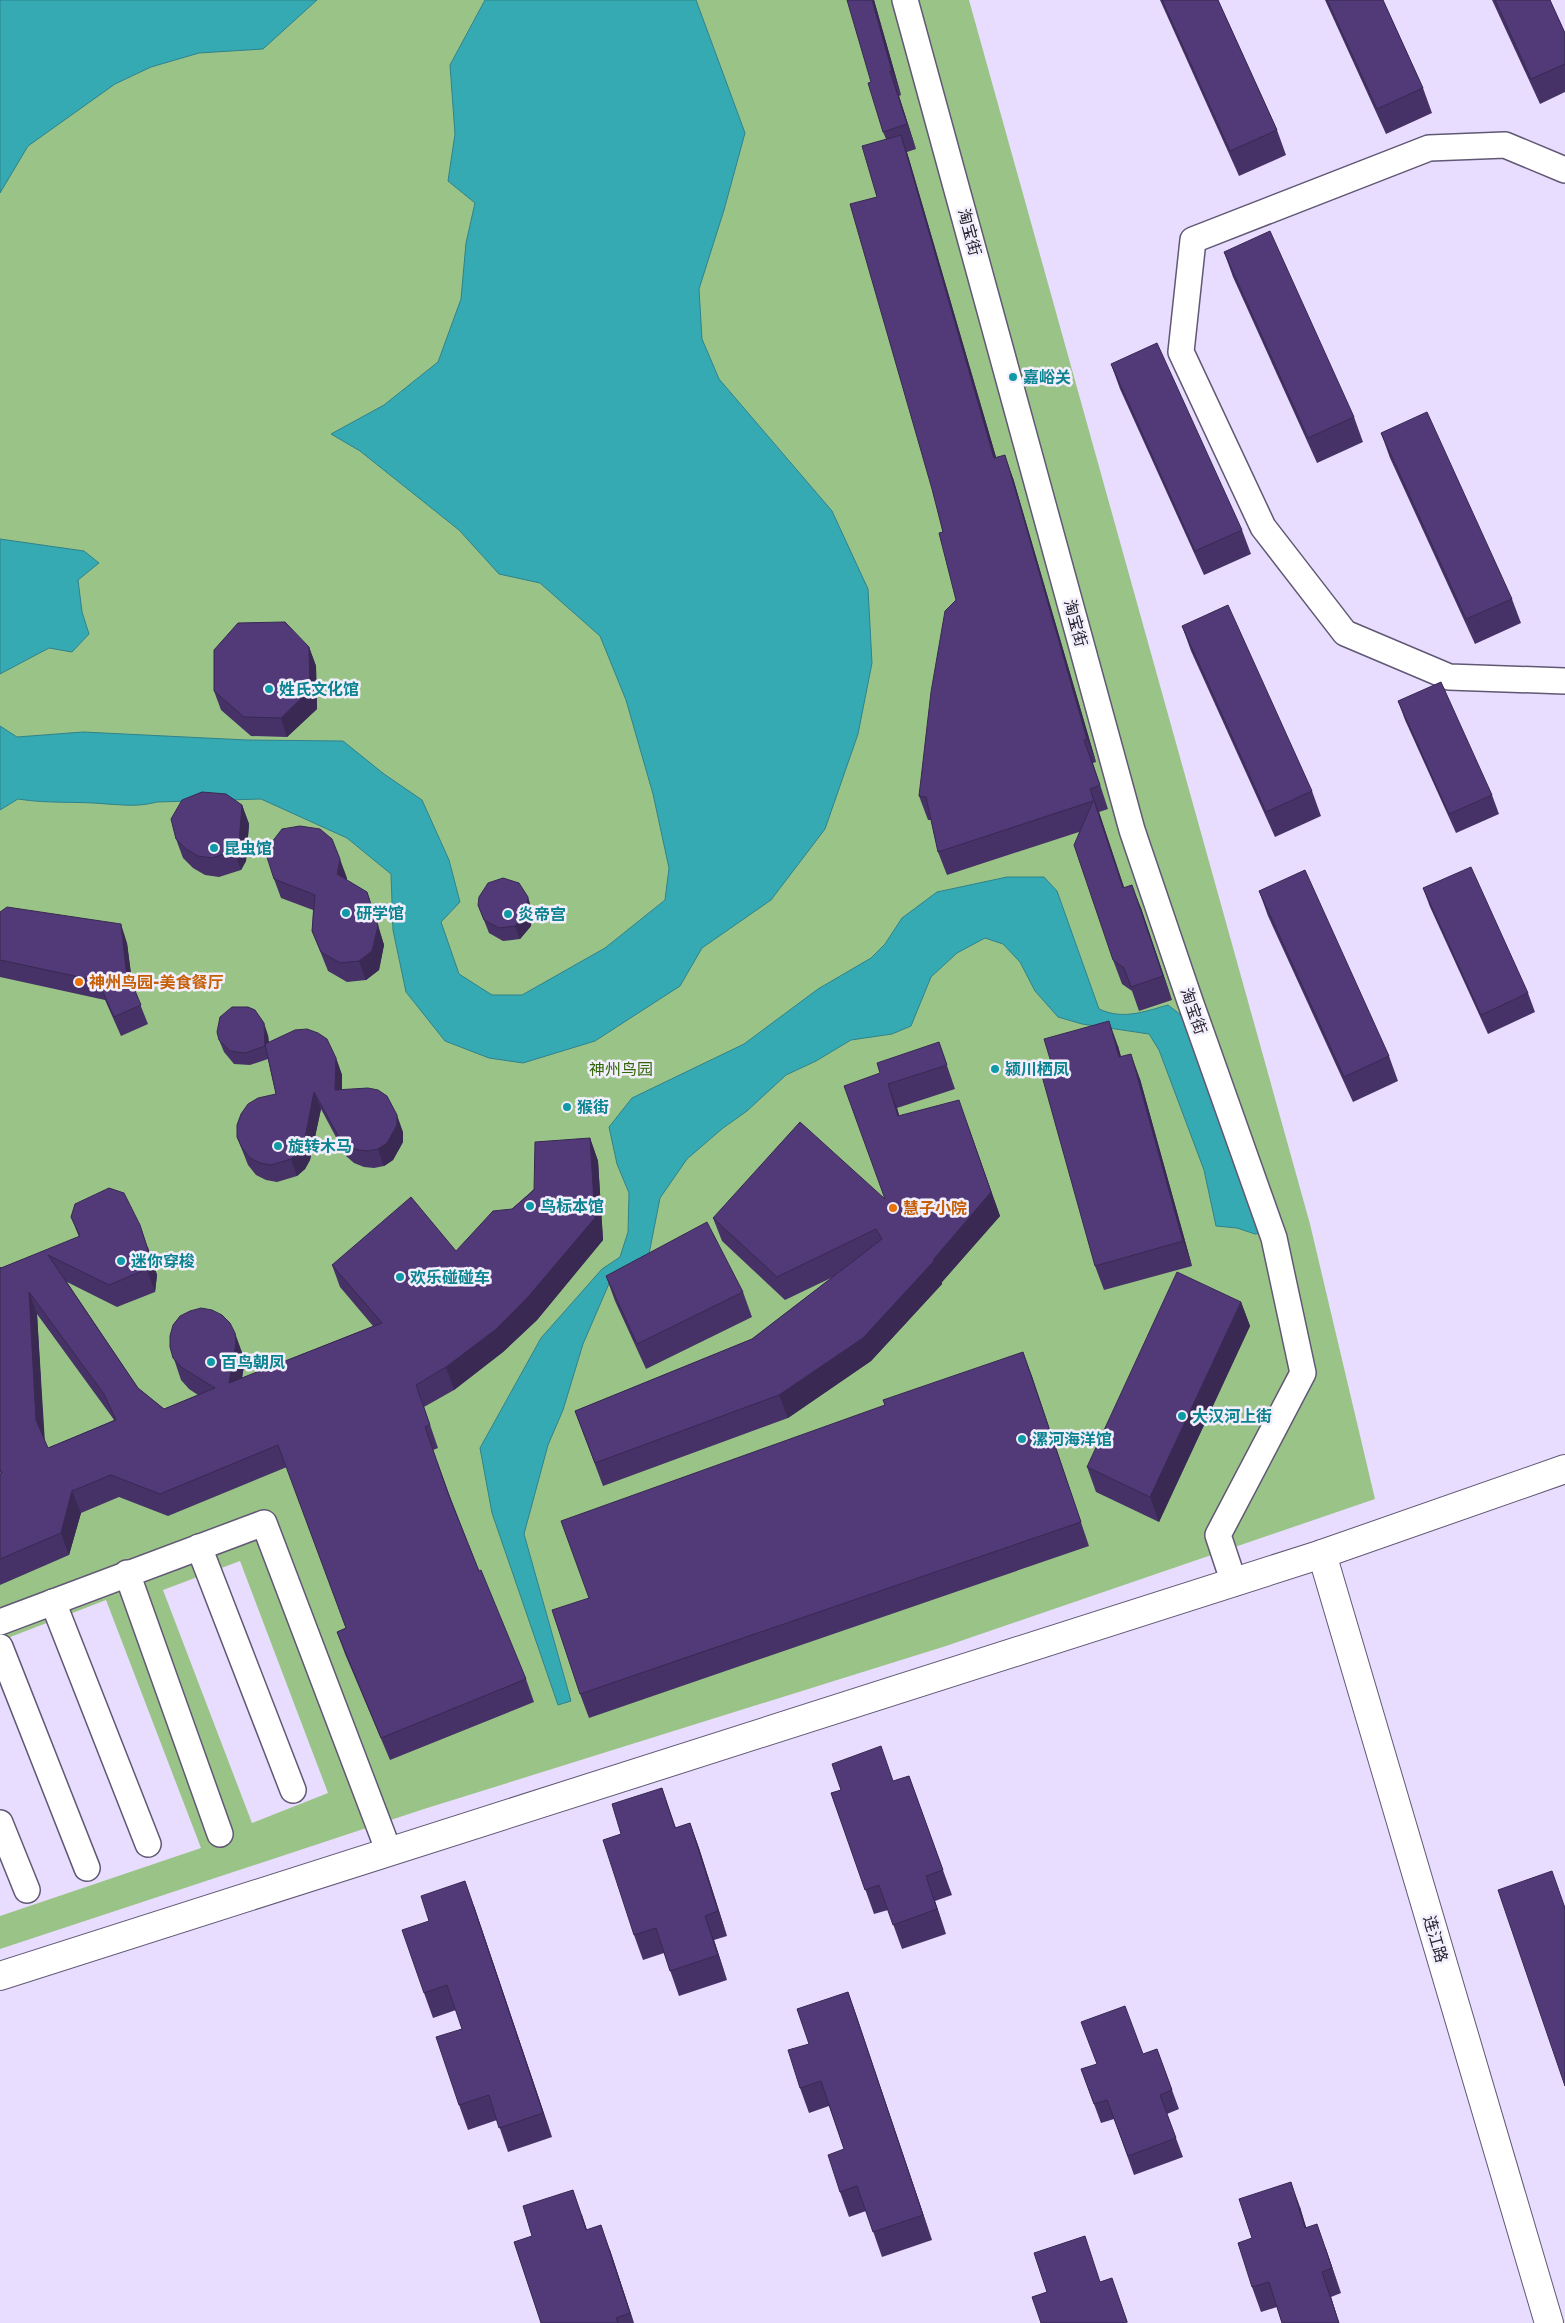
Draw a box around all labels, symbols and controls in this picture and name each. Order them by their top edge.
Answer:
street label: 淘宝街 [954,206,986,258]
place label: 嘉峪关 [1023,367,1071,387]
marker: 嘉峪关 [1007,371,1019,383]
street label: 淘宝街 [1060,597,1092,649]
place label: 姓氏文化馆 [279,679,359,699]
marker: 姓氏文化馆 [263,683,275,695]
place label: 昆虫馆 [224,838,272,858]
marker: 昆虫馆 [208,842,220,854]
place label: 研学馆 [356,903,404,923]
place label: 炎帝宫 [518,904,566,924]
marker: 研学馆 [340,907,352,919]
marker: 炎帝宫 [502,908,514,920]
place label: 神州鸟园-美食餐厅 [89,972,223,992]
marker: 神州鸟园-美食餐厅 [73,976,85,988]
street label: 淘宝街 [1177,985,1211,1037]
park label: 神州鸟园 [589,1059,653,1079]
place label: 颍川栖凤 [1005,1059,1069,1079]
marker: 颍川栖凤 [989,1063,1001,1075]
place label: 猴街 [577,1097,609,1117]
marker: 猴街 [561,1101,573,1113]
place label: 旋转木马 [288,1136,352,1156]
marker: 旋转木马 [272,1140,284,1152]
place label: 鸟标本馆 [540,1196,604,1216]
place label: 慧子小院 [903,1198,967,1218]
marker: 鸟标本馆 [524,1200,536,1212]
marker: 慧子小院 [887,1202,899,1214]
place label: 迷你穿梭 [130,1251,195,1271]
marker: 迷你穿梭 [115,1255,127,1267]
place label: 欢乐碰碰车 [410,1267,490,1287]
marker: 欢乐碰碰车 [394,1271,406,1283]
place label: 百鸟朝凤 [221,1352,285,1372]
marker: 百鸟朝凤 [205,1356,217,1368]
place label: 大汉河上街 [1192,1406,1272,1426]
marker: 大汉河上街 [1176,1410,1188,1422]
place label: 漯河海洋馆 [1032,1429,1112,1449]
marker: 漯河海洋馆 [1016,1433,1028,1445]
street label: 连江路 [1420,1913,1452,1965]

